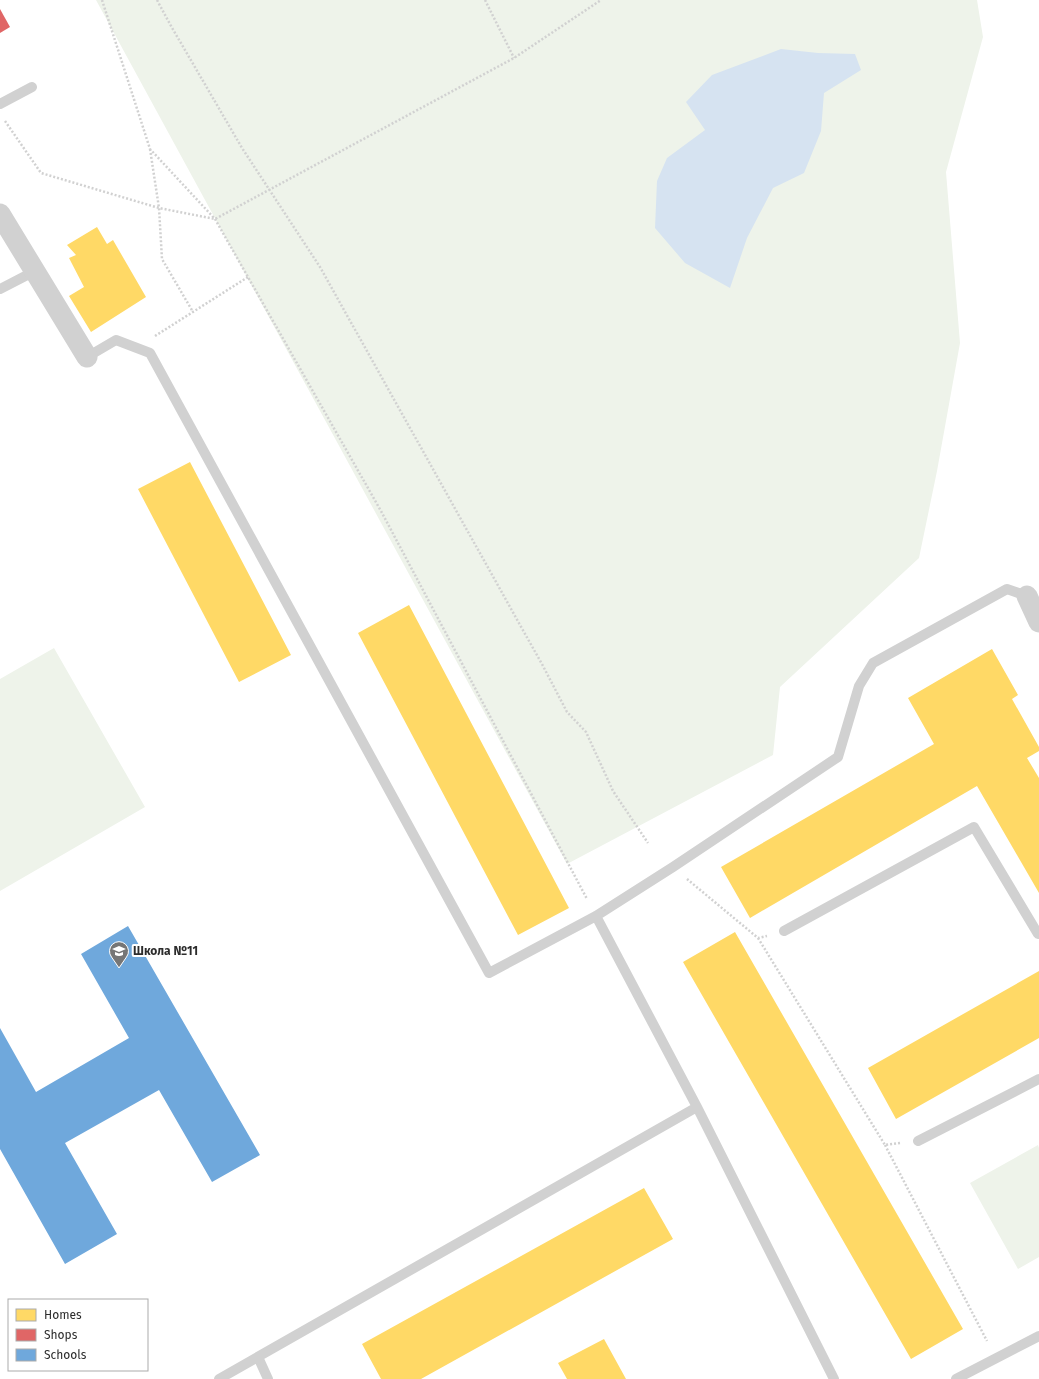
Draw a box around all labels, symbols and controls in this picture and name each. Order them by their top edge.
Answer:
school or university icon: Школа №11 [108,940,130,968]
place label: Школа №11 [133,944,198,958]
legend [8,1299,148,1371]
text: Homes [44,1308,82,1322]
text: Shops [44,1328,78,1342]
text: Schools [44,1348,87,1362]

